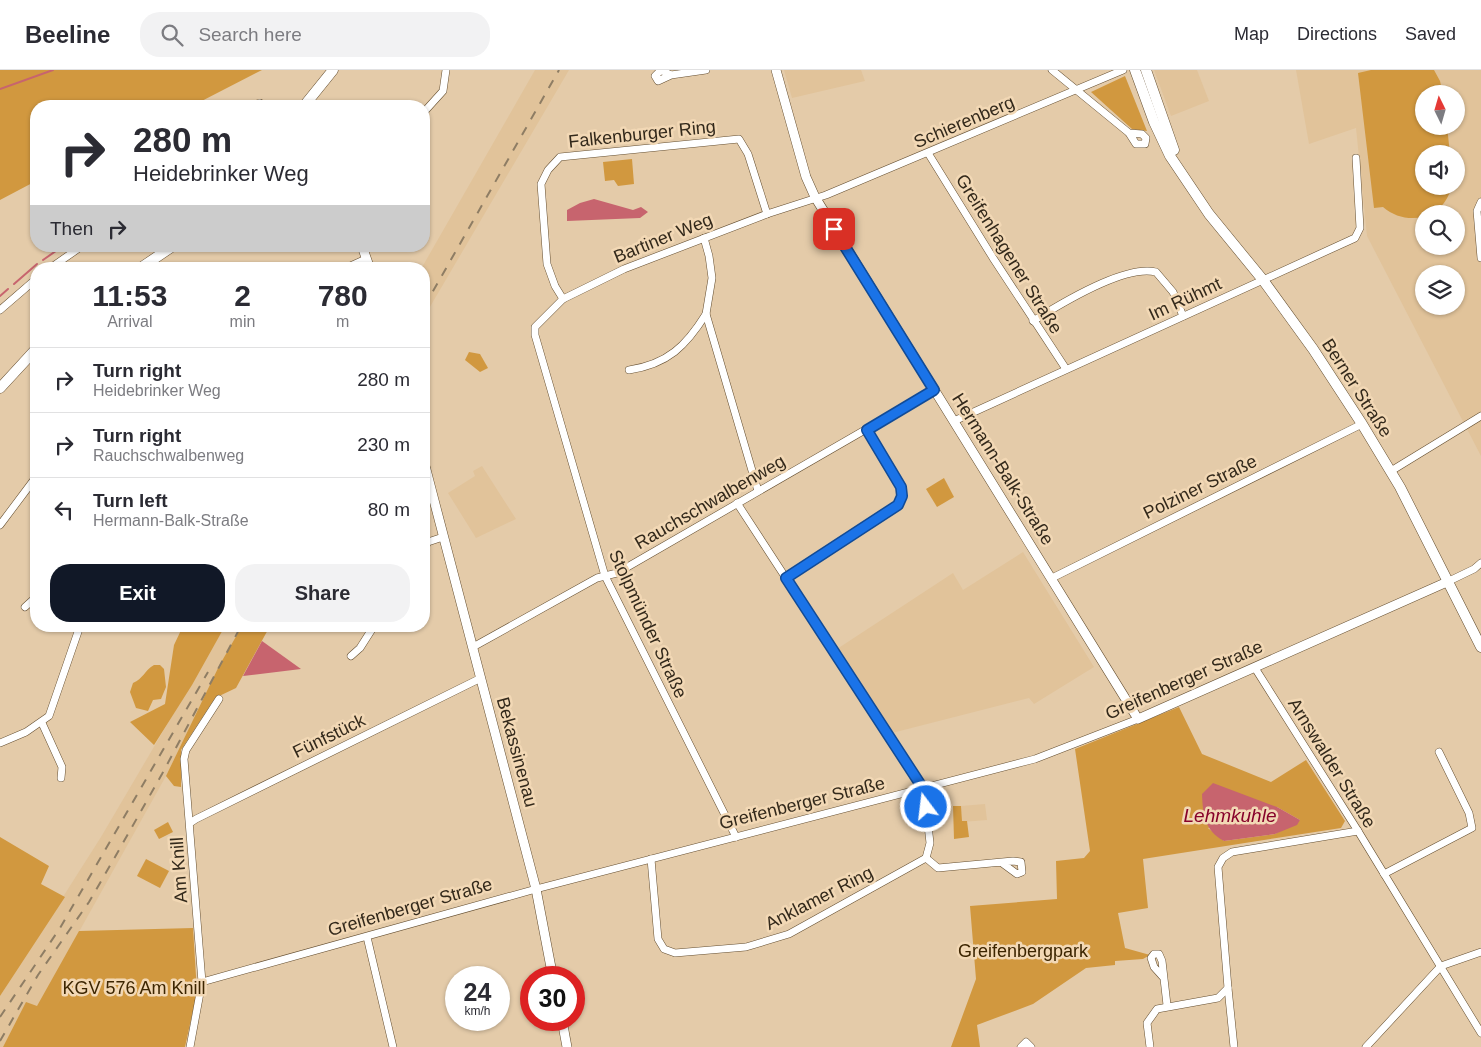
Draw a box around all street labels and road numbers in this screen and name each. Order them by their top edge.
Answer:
street label: Schierenberg [911,92,1017,152]
street label: Falkenburger Ring [567,116,717,152]
street label: Greifenhagener Straße [952,171,1066,337]
street label: Bartiner Weg [611,209,715,267]
street label: Im Rühmt [1145,273,1225,325]
street label: Berner Straße [1318,335,1396,441]
street label: Hermann-Balk-Straße [948,389,1058,549]
street label: Rauchschwalbenweg [631,451,789,553]
street label: Polziner Straße [1140,451,1260,523]
street label: Stolpmünder Straße [605,547,691,701]
street label: Greifenberger Straße [1102,636,1266,724]
street label: Arnswalder Straße [1284,694,1380,832]
street label: Bekassinenau [493,695,541,809]
street label: Fünfstück [290,709,369,762]
street label: Greifenberger Straße [717,773,887,833]
street label: Am Knill [167,836,191,904]
street label: Anklamer Ring [762,862,876,934]
street label: Greifenberger Straße [325,874,495,940]

